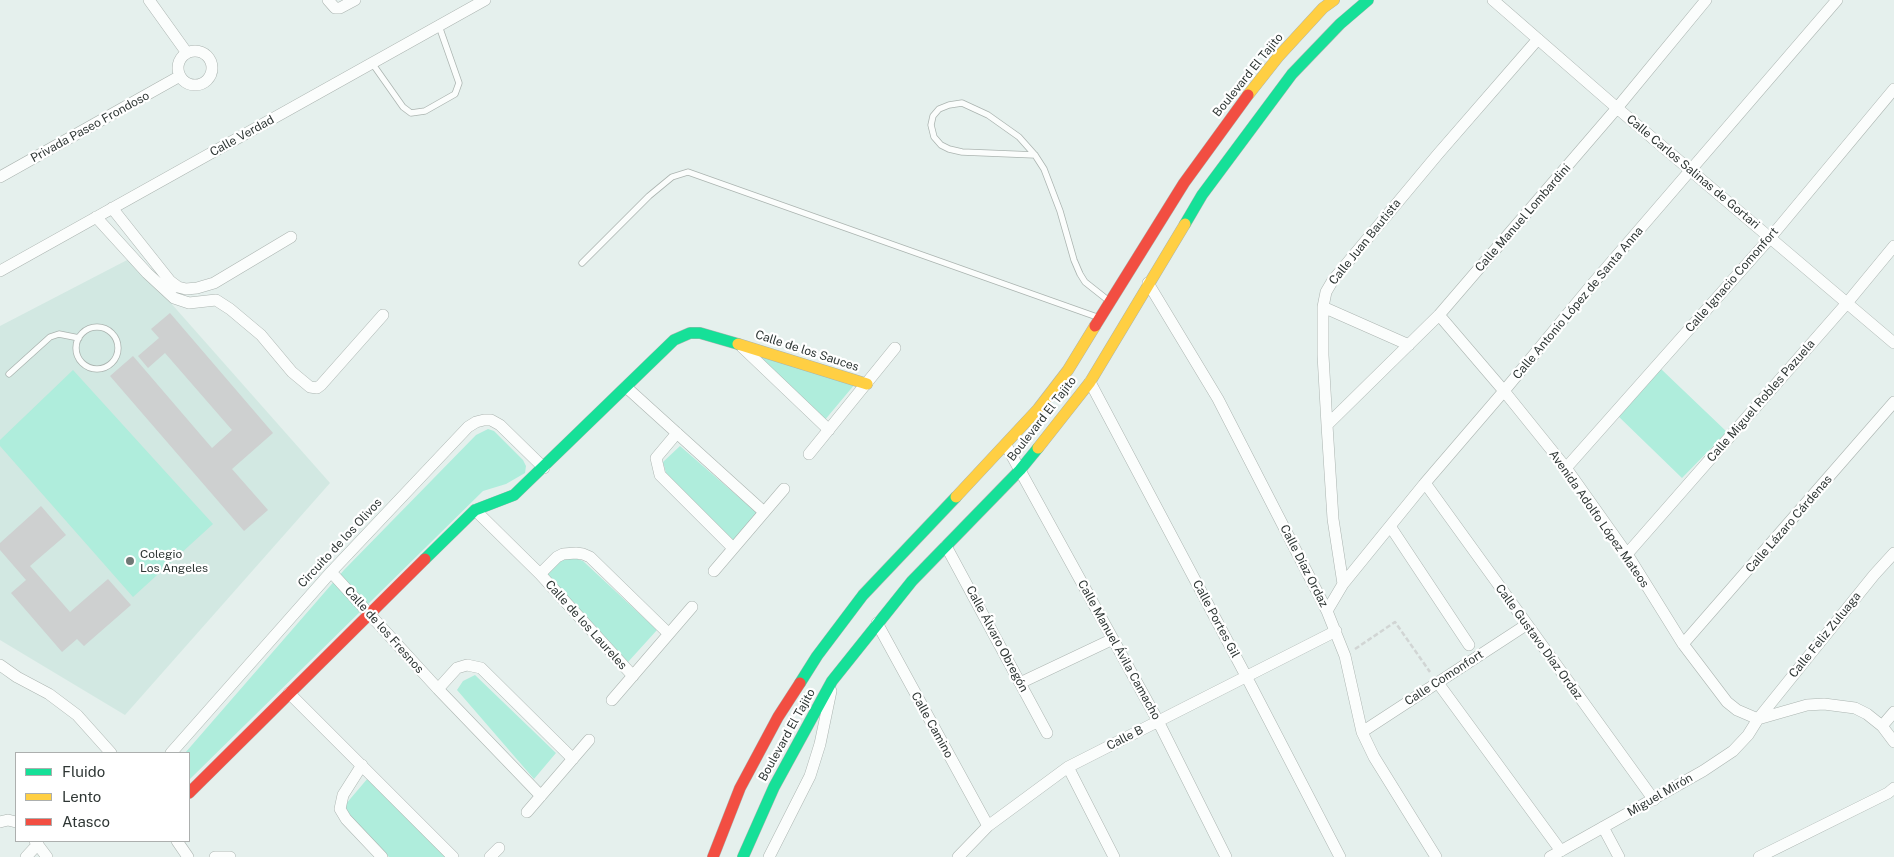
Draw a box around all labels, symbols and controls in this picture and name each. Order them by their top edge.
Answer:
street label: Boulevard El Tajito [1210,30,1286,120]
street label: Privada Paseo Frondoso [28,88,152,166]
street label: Calle Verdad [207,112,277,160]
street label: Calle Carlos Salinas de Gortari [1623,112,1763,232]
street label: Calle Manuel Lombardini [1472,161,1574,275]
street label: Calle Juan Bautista [1326,196,1404,288]
street label: Calle Antonio López de Santa Anna [1510,224,1646,382]
street label: Calle Ignacio Comonfort [1683,225,1781,335]
street label: Calle de los Sauces [753,327,861,375]
street label: Calle Miguel Robles Pazuela [1704,337,1818,465]
street label: Boulevard El Tajito [1004,374,1080,464]
street label: Avenida Adolfo López Mateos [1546,448,1652,590]
street label: Calle Lázaro Cárdenas [1743,472,1835,576]
street label: Circuito de los Olivos [295,495,385,591]
street label: Calle Díaz Ordaz [1277,522,1331,610]
place label: Colegio Los Angeles [140,547,208,575]
marker: Colegio Los Angeles [124,555,136,567]
street label: Calle de los Laureles [542,577,630,673]
street label: Calle Manuel Ávila Camacho [1074,578,1164,722]
street label: Calle Portes Gil [1189,578,1243,660]
street label: Calle Gustavo Díaz Ordaz [1492,582,1586,702]
street label: Calle Álvaro Obregón [963,583,1031,695]
street label: Calle de los Fresnos [341,584,427,676]
street label: Calle Feliz Zuluaga [1786,589,1864,681]
street label: Calle Comonfort [1402,647,1486,709]
street label: Boulevard El Tajito [756,686,818,784]
street label: Calle Camino [908,689,956,761]
street label: Calle B [1104,723,1146,753]
legend [15,752,190,842]
text: Fluido [62,763,105,780]
street label: Miguel Mirón [1625,770,1695,820]
text: Lento [62,788,101,805]
text: Atasco [62,813,110,830]

